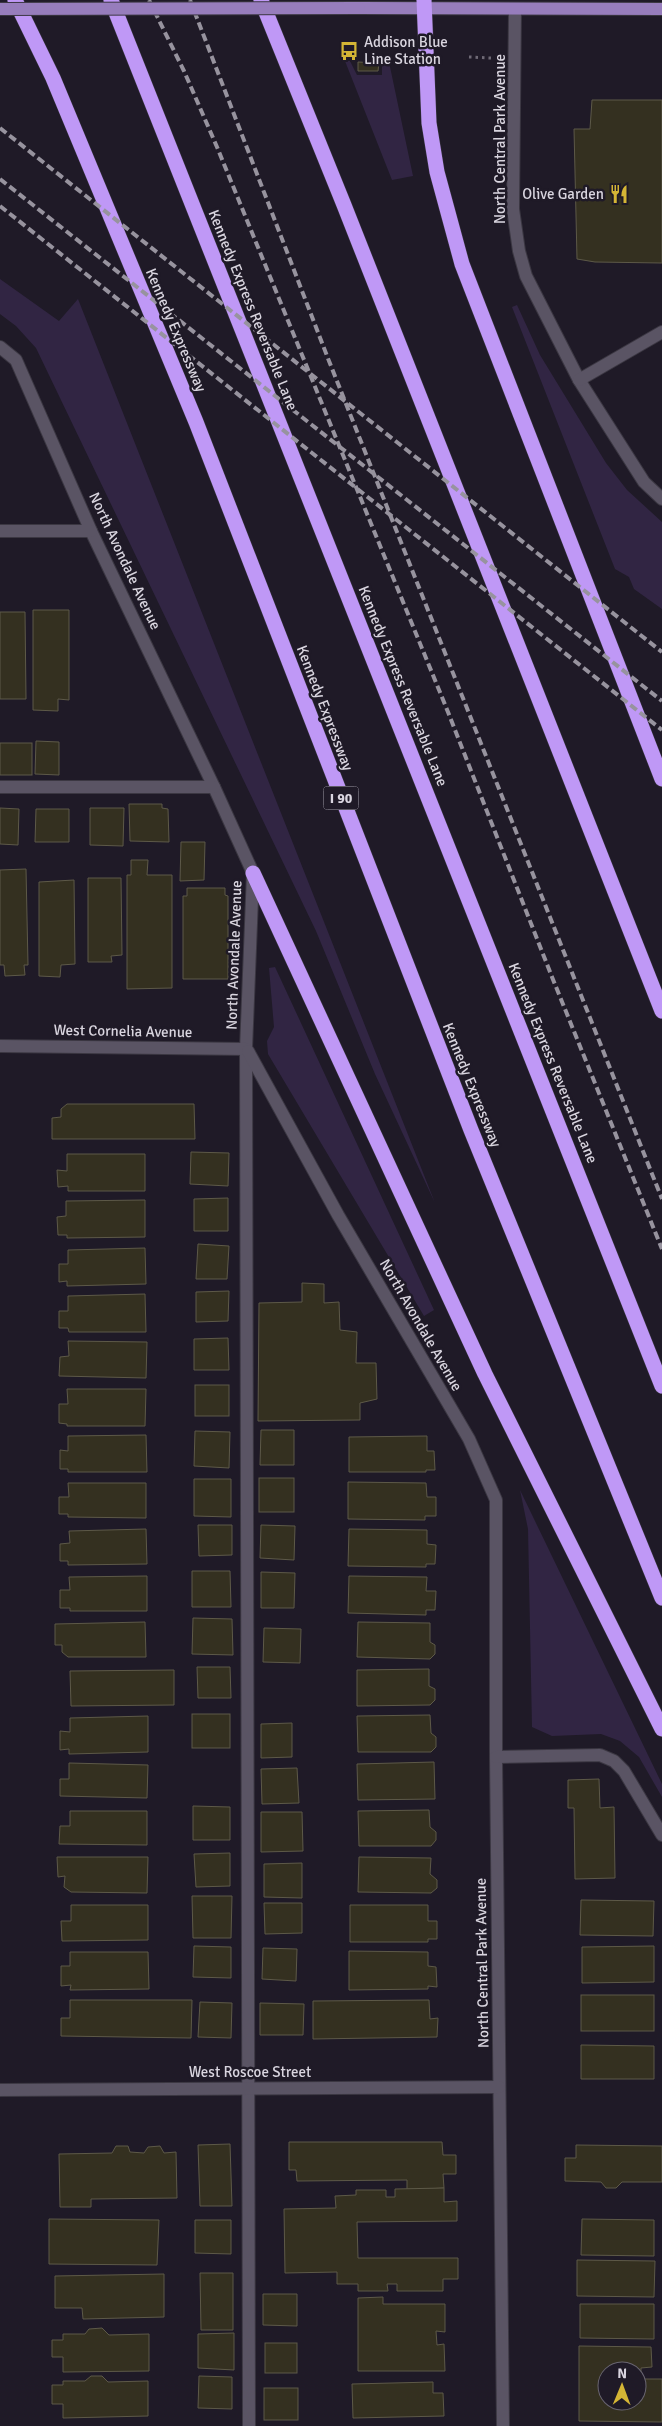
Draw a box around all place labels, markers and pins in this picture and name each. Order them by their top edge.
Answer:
place label: Addison Blue Line Station [364,33,448,68]
bus stop icon: Addison Blue Line Station [338,40,360,62]
restaurant icon: Olive Garden [608,183,630,205]
place label: Olive Garden [522,185,604,203]

